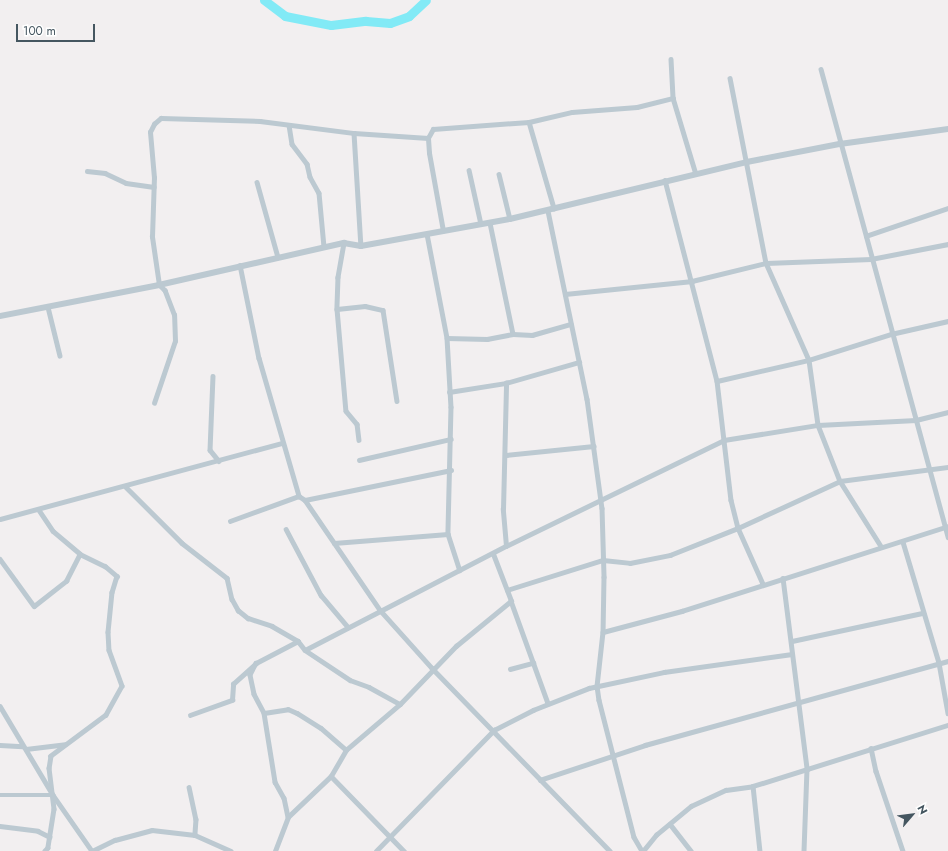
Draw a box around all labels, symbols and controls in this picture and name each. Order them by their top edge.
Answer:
scale bar [18,16,97,42]
text: 100 m [23,22,56,40]
north arrow [892,795,932,835]
text: N [913,802,932,817]

